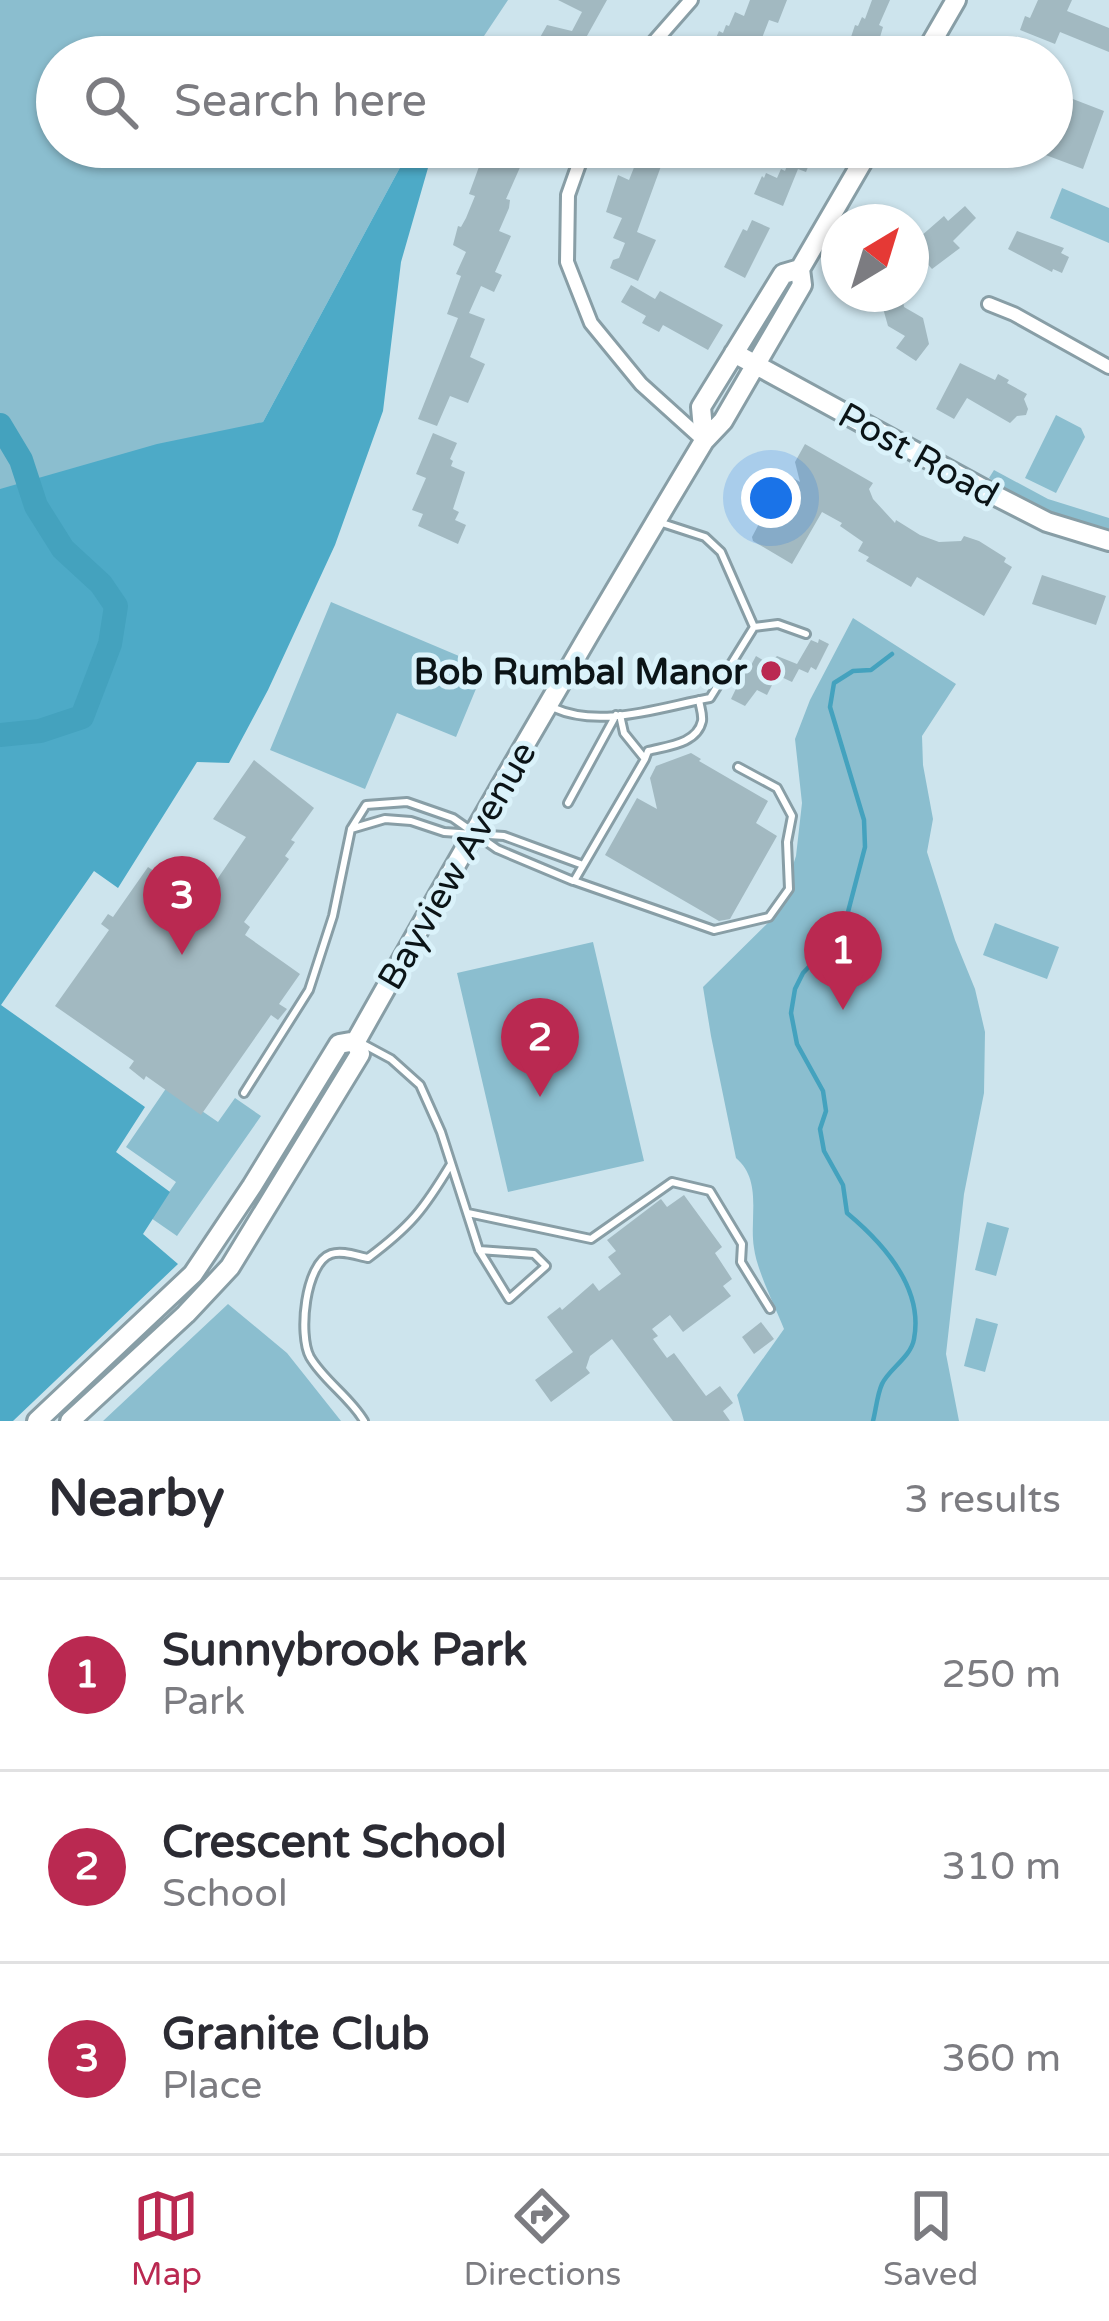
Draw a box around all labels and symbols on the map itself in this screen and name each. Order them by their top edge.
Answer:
north arrow [821,204,929,312]
street label: Post Road [831,394,1006,517]
your location [741,468,801,528]
place label: Bob Rumbal Manor [414,651,748,694]
marker: Bob Rumbal Manor [758,658,784,684]
street label: Bayview Avenue [369,734,546,997]
pin: 3 [143,856,221,955]
pin: 1 [804,911,882,1010]
pin: 2 [501,998,579,1097]

